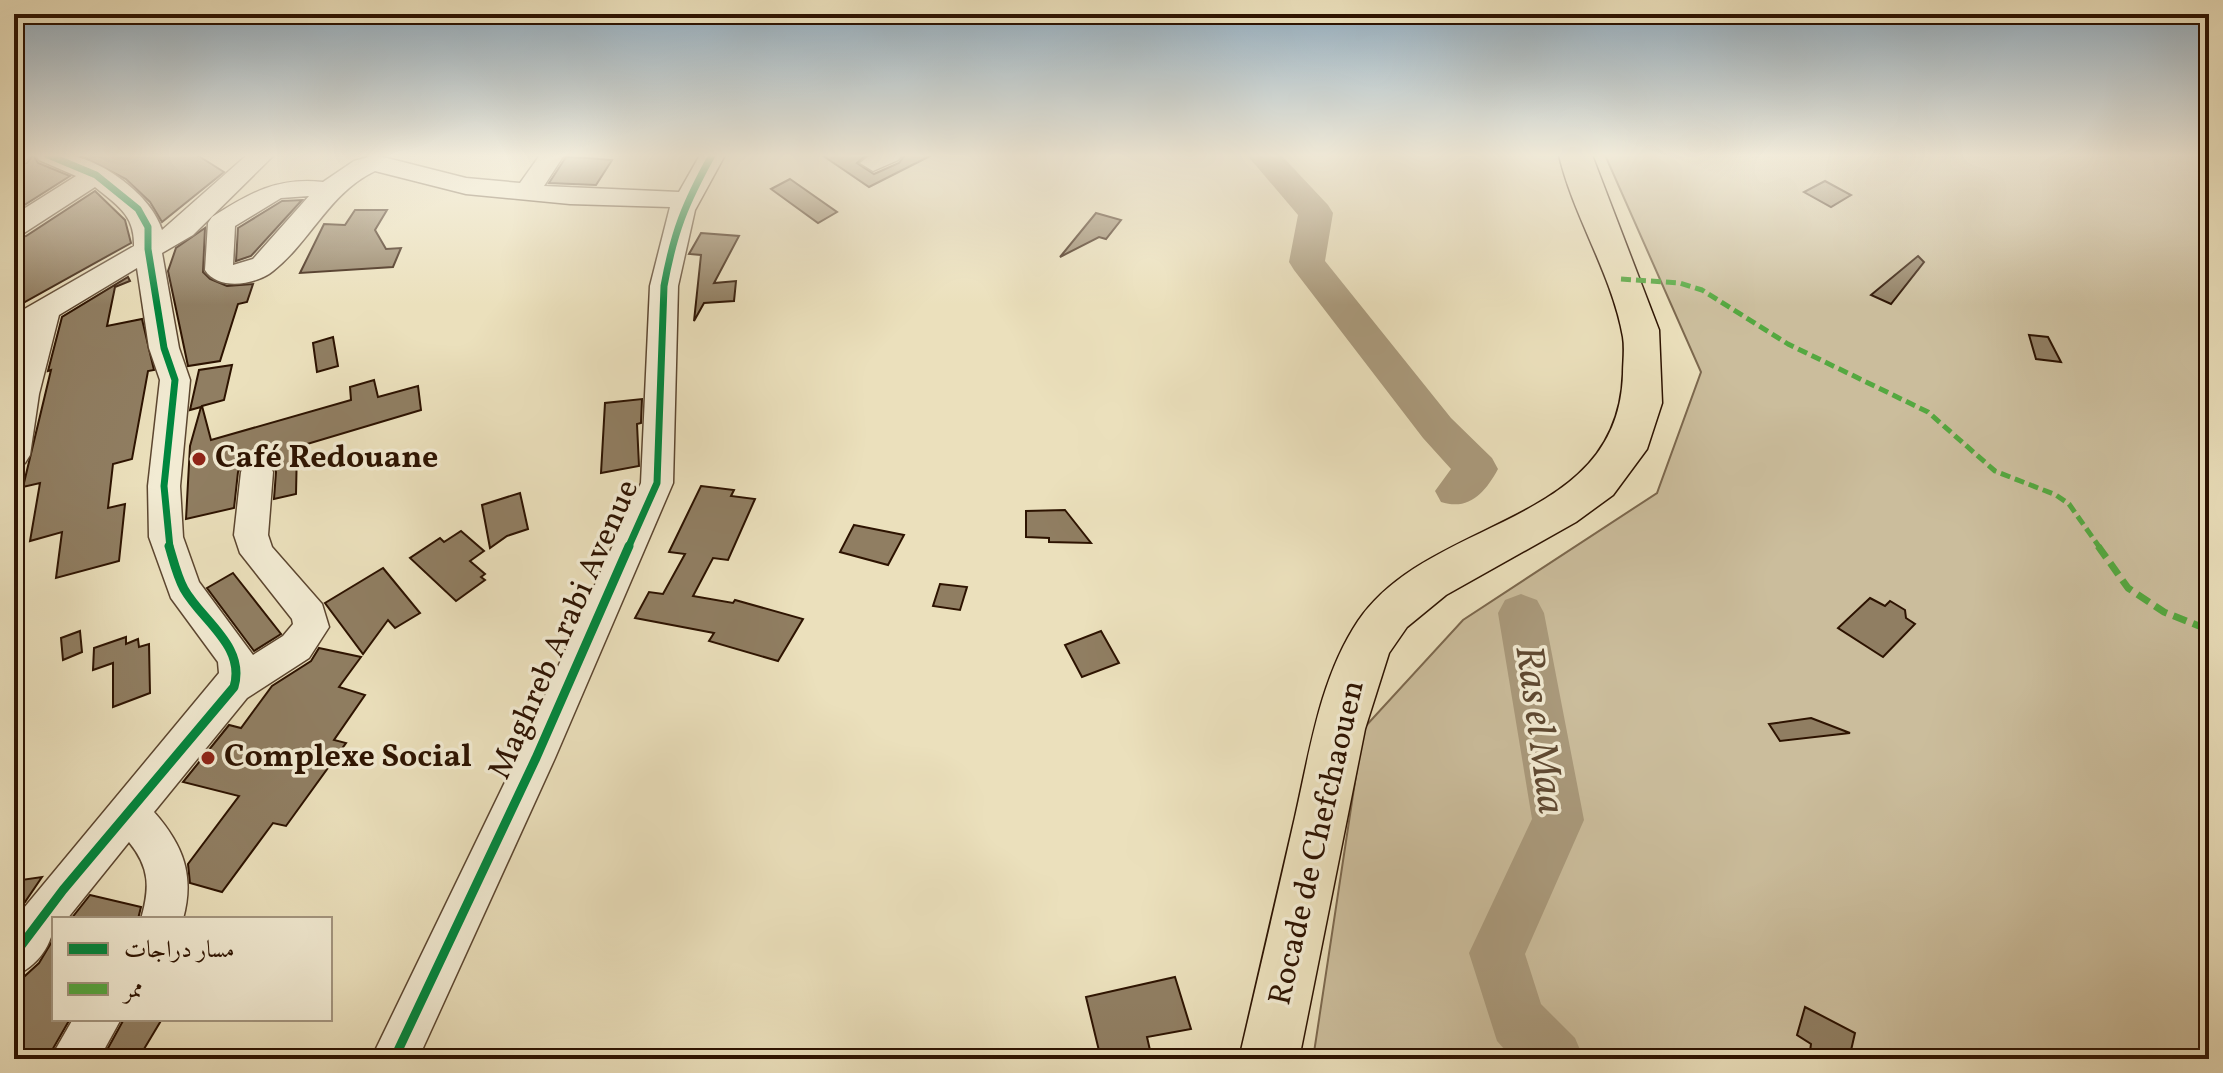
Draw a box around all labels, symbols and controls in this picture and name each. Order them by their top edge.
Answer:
place label: Café Redouane [215,437,438,481]
marker: Café Redouane [190,450,208,468]
street label: Maghreb Arabi Avenue [479,473,651,787]
water label: Ras el Maa [1498,642,1578,818]
street label: Rocade de Chefchaouen [1259,676,1377,1010]
place label: Complexe Social [224,736,472,780]
marker: Complexe Social [199,749,217,767]
legend [52,917,332,1021]
text: مسار دراجات [124,934,235,968]
text: ممر [121,974,143,1008]

